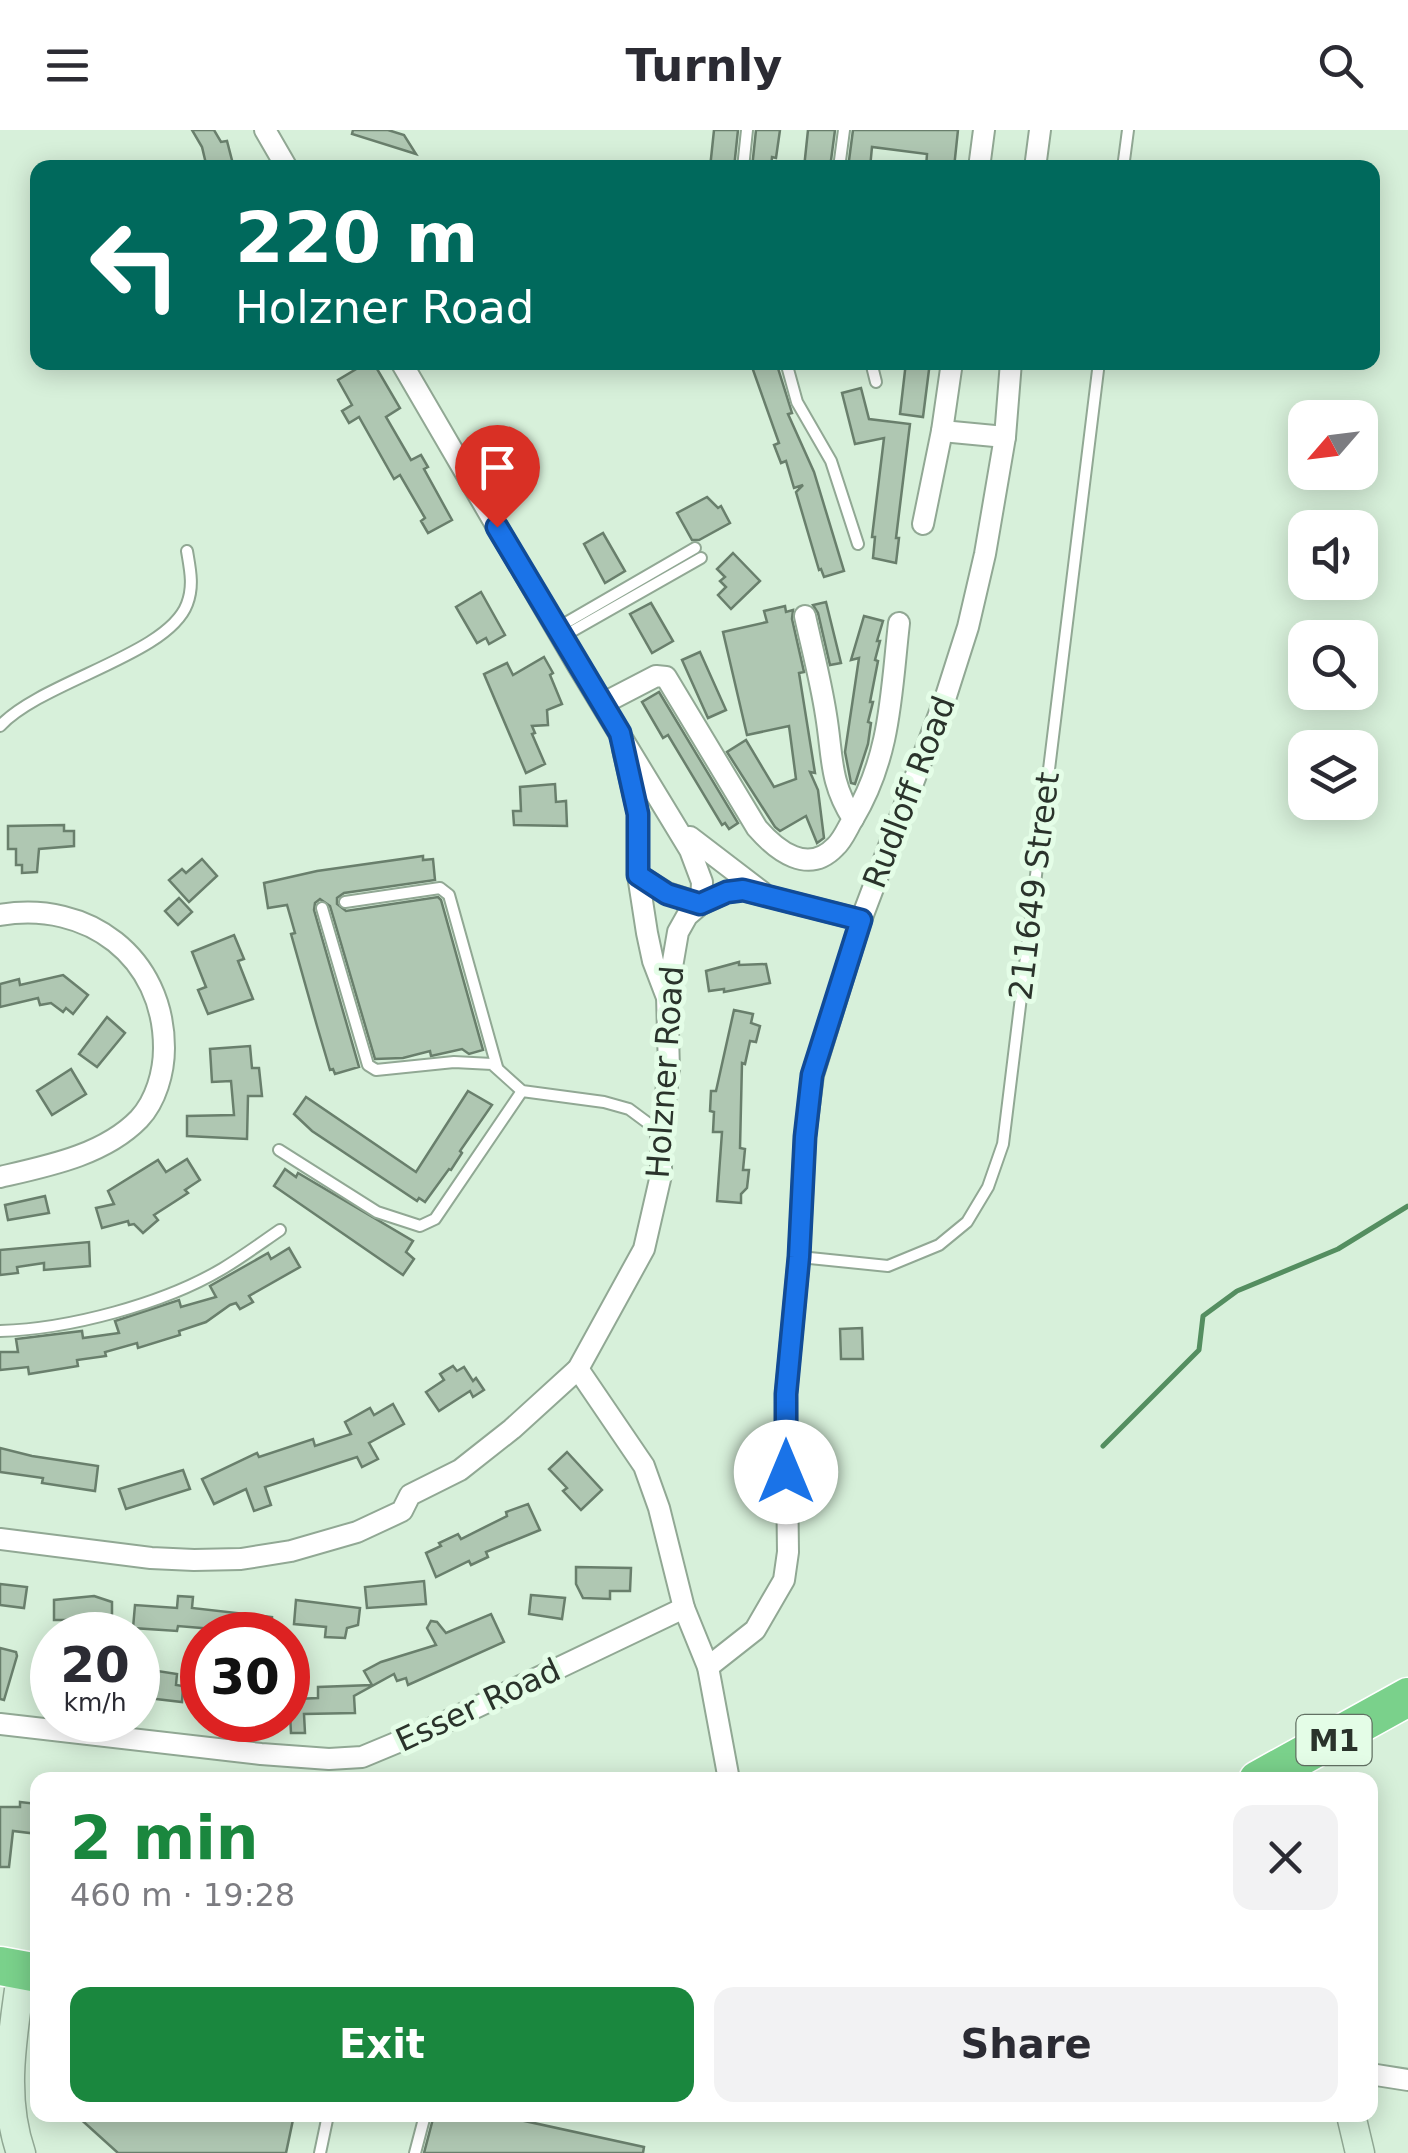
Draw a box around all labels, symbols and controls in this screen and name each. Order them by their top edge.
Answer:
icon: menu [40,38,95,93]
icon: search [1313,38,1368,93]
text: Turnly [626,39,782,92]
text: 220 m [235,197,478,279]
icon: left [70,200,200,330]
text: Holzner Road [235,281,534,334]
north arrow [1288,400,1378,490]
map controls [1288,400,1378,820]
pin [455,425,540,528]
icon: arrive [470,440,525,495]
button: sound [1288,510,1378,600]
button: search [1288,620,1378,710]
street label: Rudloff Road [855,691,963,893]
button: layers [1288,730,1378,820]
street label: 211649 Street [1001,770,1067,1002]
street label: Holzner Road [639,964,691,1180]
position arrow [734,1420,838,1524]
speed limit sign: 30 [180,1612,310,1742]
text: 20 [60,1636,130,1694]
street label: Esser Road [390,1650,566,1760]
text: km/h [63,1688,127,1717]
road number: M1 [1296,1715,1372,1765]
text: 2 min [70,1803,258,1873]
button: close [1233,1805,1338,1910]
text: 460 m · 19:28 [70,1876,295,1914]
button: Exit [70,1987,694,2102]
button: Share [714,1987,1338,2102]

